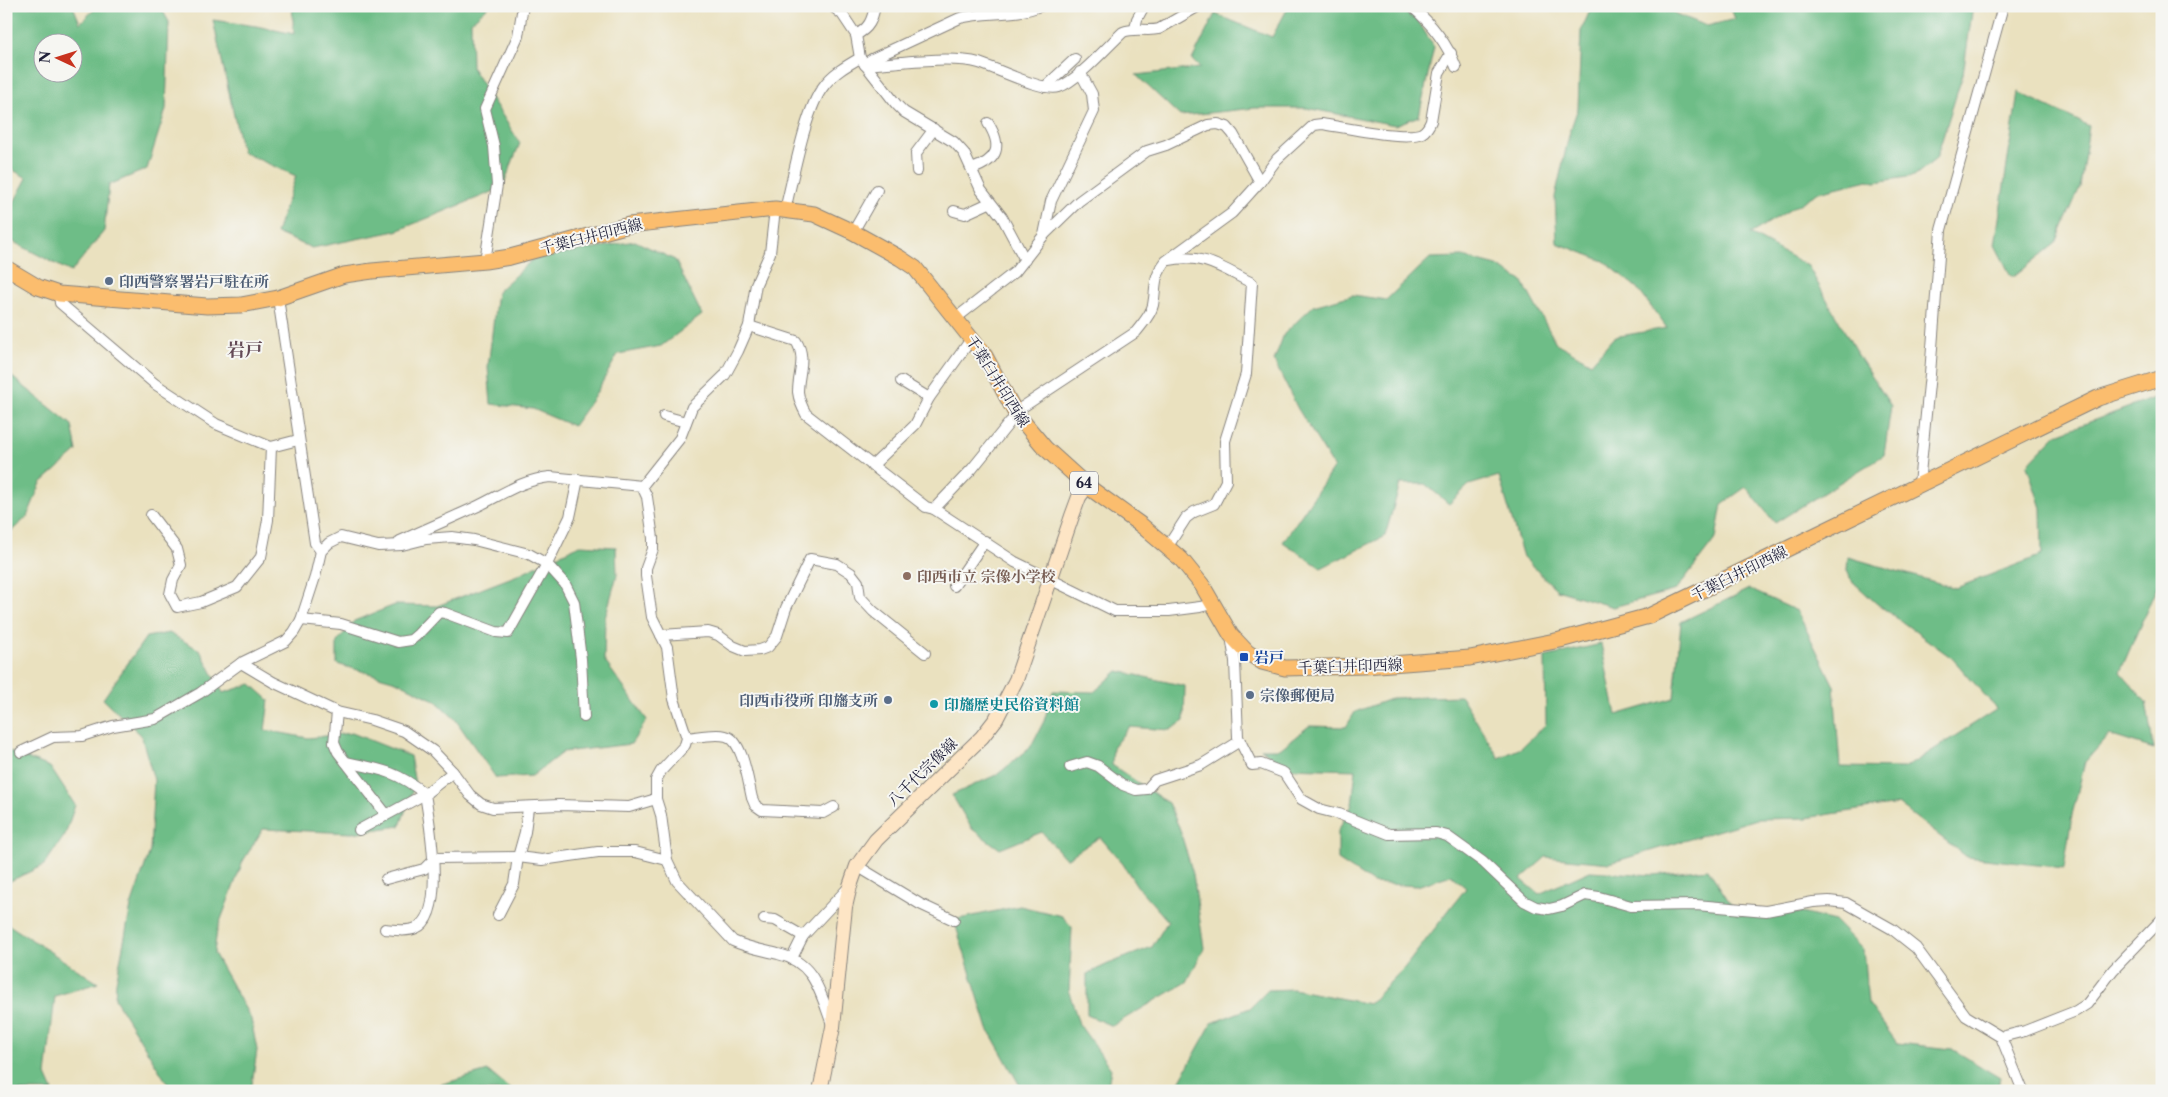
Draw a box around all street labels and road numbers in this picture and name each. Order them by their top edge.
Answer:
street label: 千葉臼井印西線 [538,214,644,258]
street label: 千葉臼井印西線 [962,331,1034,431]
road number: 64 [1070,472,1098,494]
street label: 千葉臼井印西線 [1688,541,1790,605]
street label: 千葉臼井印西線 [1297,655,1403,677]
street label: 八千代宗像線 [883,734,961,810]

